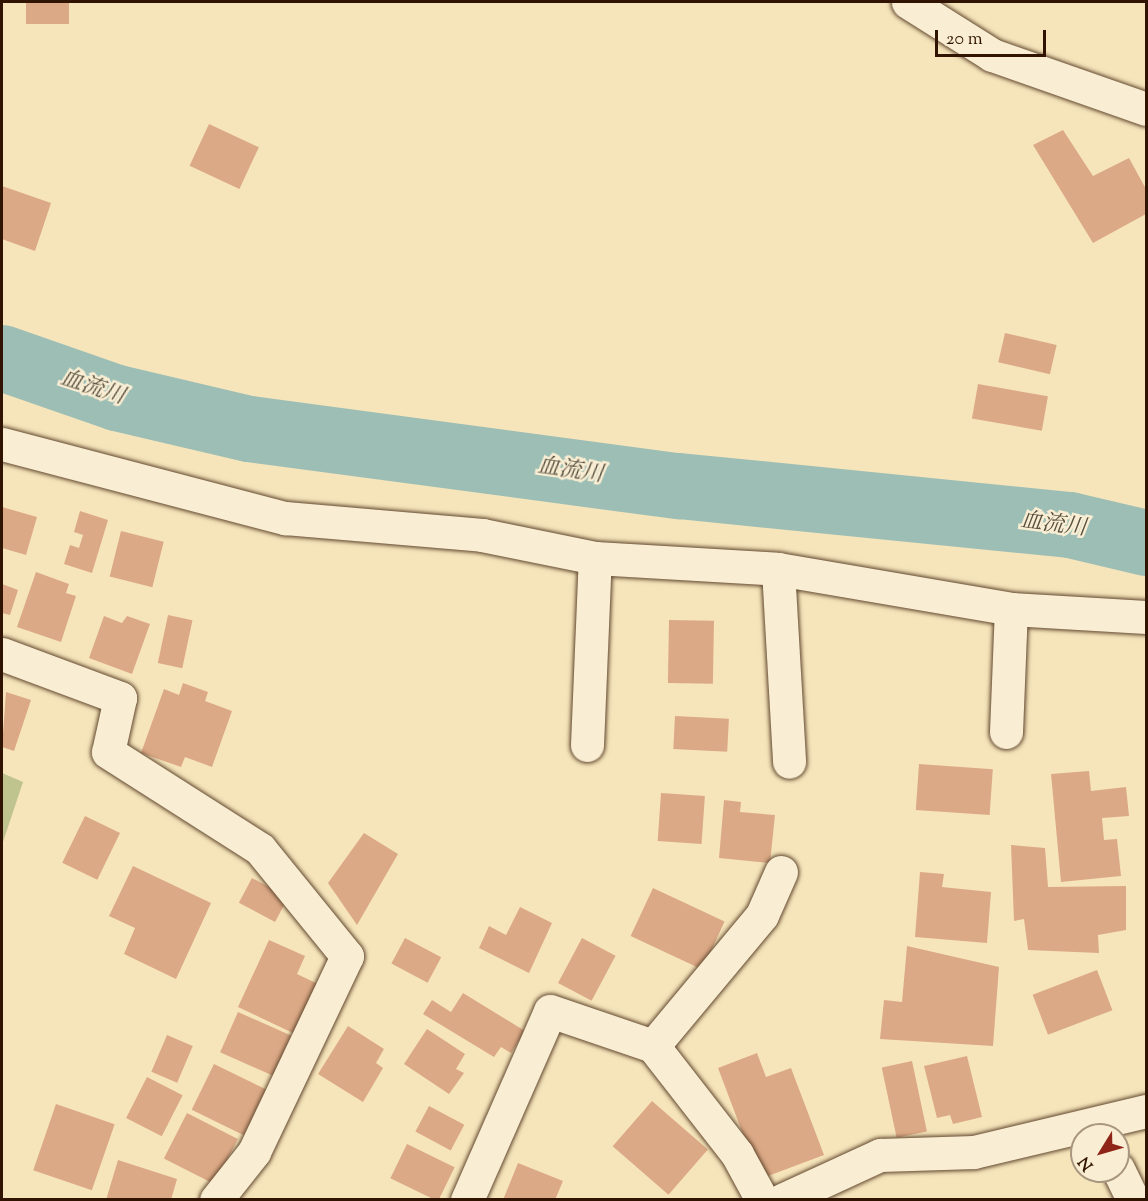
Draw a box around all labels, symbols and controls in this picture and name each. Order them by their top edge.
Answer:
scale bar [938,18,1049,56]
text: 20 m [946,27,983,53]
water label: 血流川 [57,366,127,412]
water label: 血流川 [535,454,605,490]
water label: 血流川 [1019,509,1087,543]
north arrow [1070,1123,1130,1183]
text: N [1074,1151,1100,1175]

